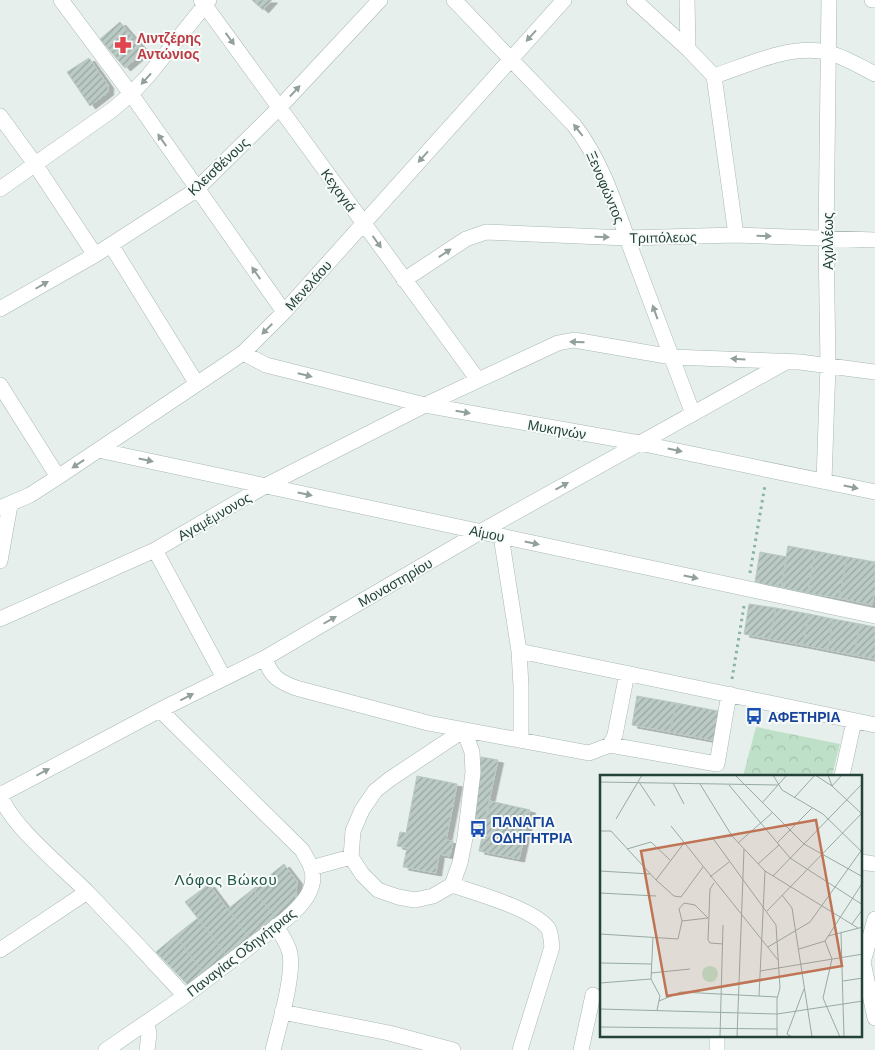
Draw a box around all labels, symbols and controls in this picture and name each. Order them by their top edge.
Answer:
place label: Λιντζέρης Αντώνιος [137,29,201,62]
one-way arrow [525,30,537,42]
one-way arrow [225,33,235,46]
pharmacy icon: Λιντζέρης Αντώνιος [113,35,133,55]
one-way arrow [140,72,151,85]
one-way arrow [289,86,301,98]
one-way arrow [573,124,584,137]
one-way arrow [157,133,167,147]
street label: Κλεισθένους [184,133,252,199]
street label: Ξενοφώντος [583,148,629,226]
one-way arrow [417,151,429,163]
street label: Κεχαγιά [318,165,360,215]
street label: Αχιλλέως [819,212,836,270]
street label: Τριπόλεως [629,228,697,246]
one-way arrow [757,232,773,240]
one-way arrow [594,234,610,242]
one-way arrow [372,235,382,249]
one-way arrow [438,248,452,258]
street label: Μενελάου [281,256,335,314]
one-way arrow [250,267,261,280]
one-way arrow [36,280,49,289]
one-way arrow [650,304,658,319]
one-way arrow [261,323,273,335]
one-way arrow [568,337,584,345]
one-way arrow [729,355,745,363]
one-way arrow [298,371,313,379]
one-way arrow [456,409,472,417]
street label: Μυκηνών [526,416,588,442]
one-way arrow [667,447,683,455]
one-way arrow [139,457,155,465]
one-way arrow [71,459,84,469]
one-way arrow [554,482,569,490]
one-way arrow [843,483,858,491]
street label: Αγαμέμνονος [174,488,254,544]
one-way arrow [297,491,313,499]
street label: Αίμου [468,521,506,545]
one-way arrow [525,539,540,547]
street label: Μοναστηρίου [355,554,435,610]
one-way arrow [684,573,699,581]
one-way arrow [323,615,336,624]
one-way arrow [180,693,194,701]
bus stop icon: ΑΦΕΤΗΡΙΑ [744,706,764,726]
place label: ΑΦΕΤΗΡΙΑ [768,708,841,725]
one-way arrow [37,768,50,777]
inset map [600,775,862,1038]
place label: ΠΑΝΑΓΙΑ ΟΔΗΓΗΤΡΙΑ [492,813,573,846]
bus stop icon: ΠΑΝΑΓΙΑ ΟΔΗΓΗΤΡΙΑ [468,819,488,839]
district label: Λόφος Βώκου [174,870,278,888]
street label: Παναγίας Οδηγήτριας [183,904,299,1000]

